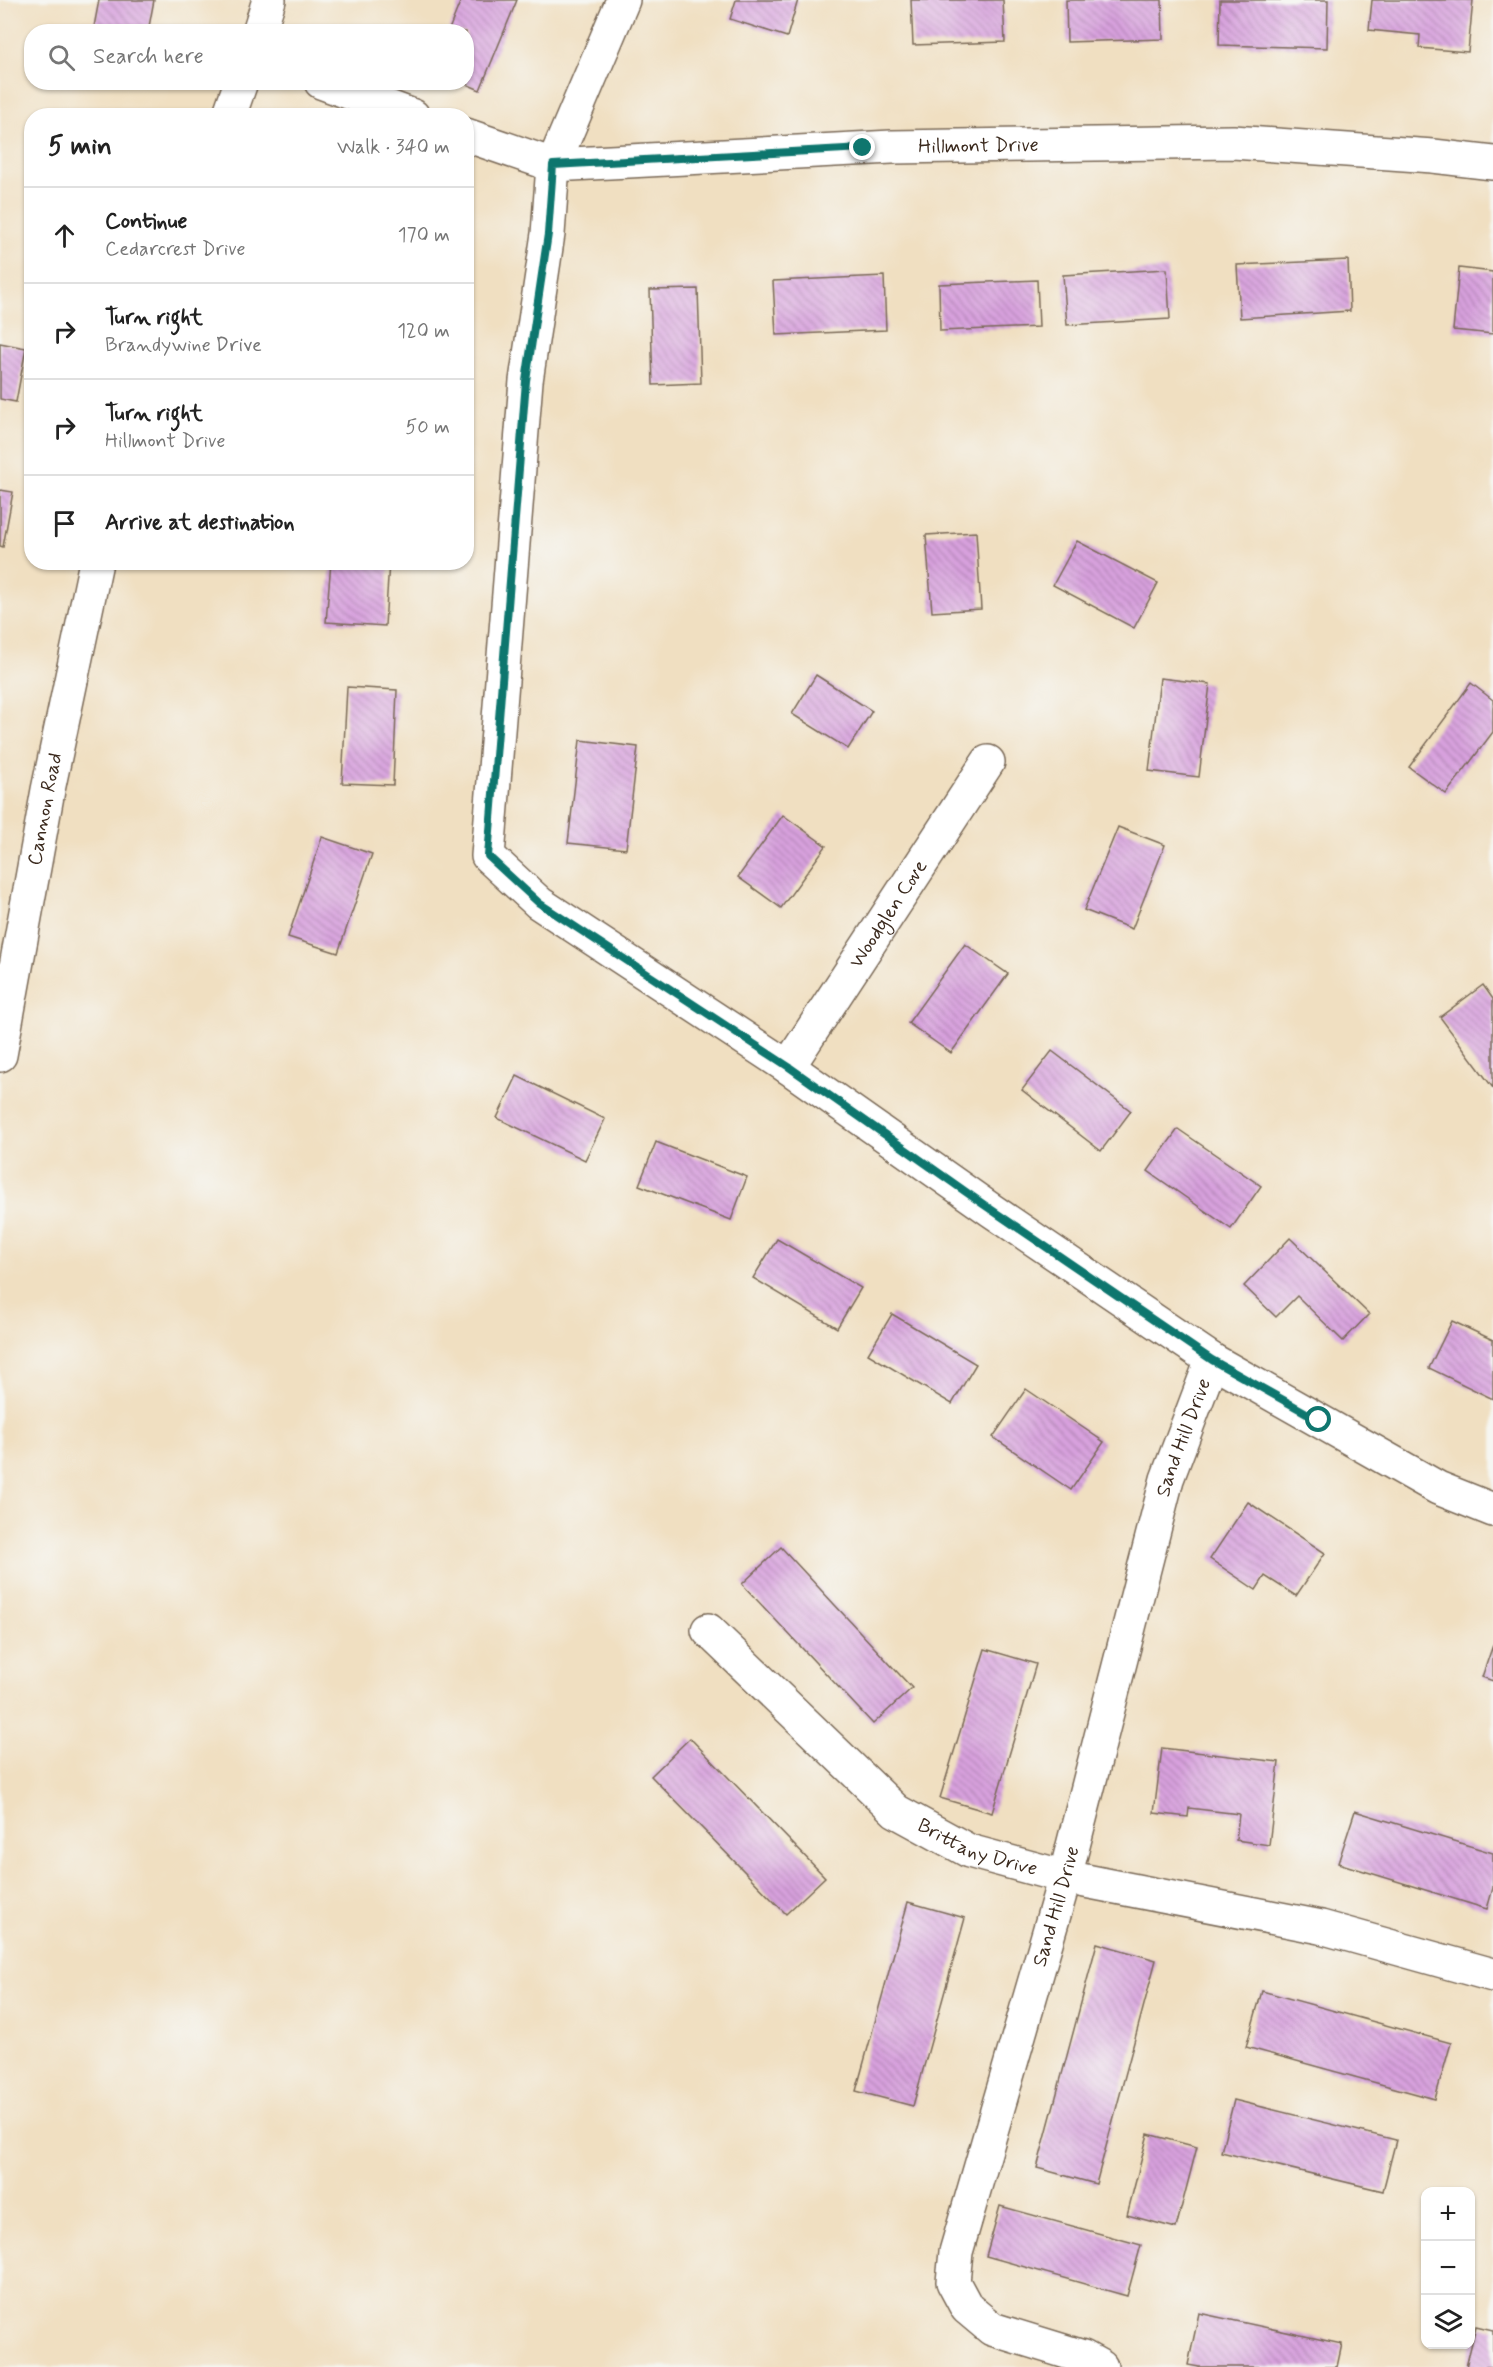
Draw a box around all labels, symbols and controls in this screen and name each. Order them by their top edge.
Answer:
search box [24,24,474,90]
icon: search [45,41,78,74]
text: Search here [93,43,204,71]
text: 5 min [48,130,112,164]
street label: Hillmont Drive [918,131,1039,160]
text: Walk · 340 m [337,134,450,161]
route end [849,134,875,160]
text: Continue [105,208,187,236]
icon: ahead [48,219,81,252]
text: 170 m [398,222,450,249]
text: Cedarcrest Drive [105,236,246,263]
text: Turn right [105,304,203,332]
icon: right [48,315,81,348]
text: 120 m [397,318,450,345]
text: Brandywine Drive [105,332,262,359]
text: Turn right [105,400,203,428]
icon: right [48,411,81,444]
text: 50 m [405,414,450,441]
text: Hillmont Drive [105,428,225,455]
icon: arrive [48,507,81,540]
text: Arrive at destination [105,509,295,537]
street label: Cannon Road [21,750,69,867]
street label: Woodglen Cove [843,855,934,973]
street label: Sand Hill Drive [1150,1374,1217,1499]
route start [1305,1406,1331,1432]
street label: Brittany Drive [913,1812,1041,1882]
street label: Sand Hill Drive [1026,1843,1086,1970]
map controls [1421,2187,1475,2349]
button: + [1421,2187,1475,2241]
button: − [1421,2241,1475,2295]
button: layers [1421,2295,1475,2349]

